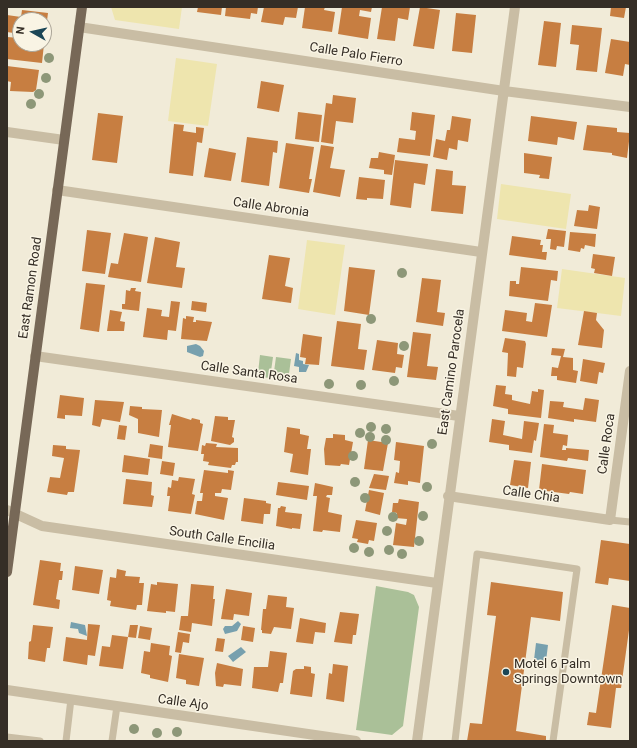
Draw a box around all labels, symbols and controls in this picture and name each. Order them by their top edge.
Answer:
north arrow [12,12,52,52]
text: N [14,26,28,35]
street label: Calle Palo Fierro [308,40,404,70]
street label: Calle Abronia [232,195,310,221]
street label: East Ramon Road [16,236,46,340]
street label: East Camino Parocela [435,308,469,436]
street label: Calle Santa Rosa [200,358,298,388]
street label: Calle Roca [595,413,619,475]
street label: Calle Chia [501,483,561,507]
street label: South Calle Encilia [168,524,276,554]
place label: Motel 6 Palm Springs Downtown [514,657,622,688]
marker: Motel 6 Palm Springs Downtown [501,667,511,677]
street label: Calle Ajo [157,692,209,714]

